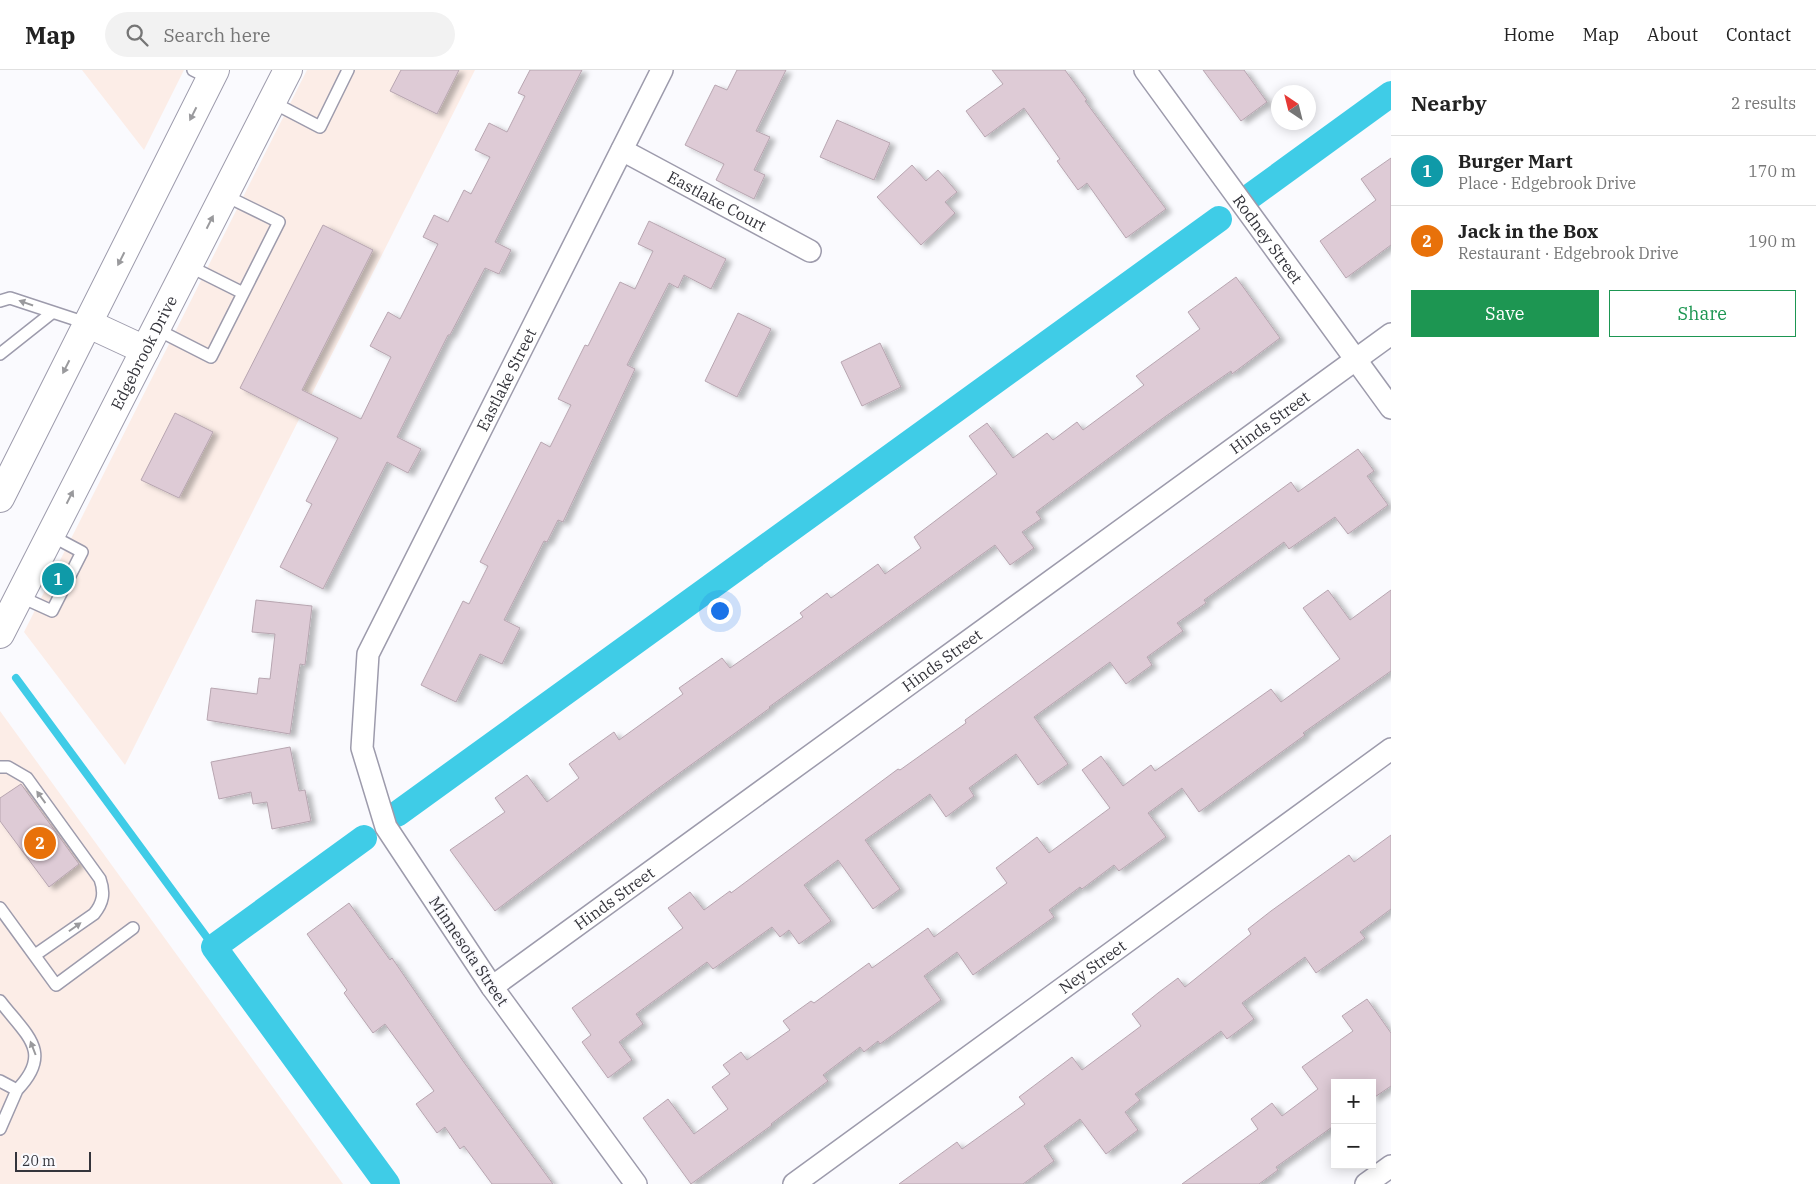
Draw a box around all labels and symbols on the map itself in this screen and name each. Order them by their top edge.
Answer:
north arrow [1271,85,1316,130]
one-way arrow [189,106,197,121]
street label: Eastlake Court [664,166,770,236]
street label: Rodney Street [1229,190,1307,288]
one-way arrow [206,215,214,229]
one-way arrow [117,252,125,266]
street label: Edgebrook Drive [106,292,181,413]
one-way arrow [19,299,34,306]
street label: Eastlake Street [472,325,541,434]
one-way arrow [62,360,70,374]
street label: Hinds Street [1226,386,1314,458]
one-way arrow [66,490,74,504]
pin: 1 [42,560,74,598]
your location [707,598,733,624]
street label: Hinds Street [898,624,986,696]
one-way arrow [36,790,46,804]
pin: 2 [24,824,56,862]
street label: Hinds Street [570,862,658,934]
street label: Minnesota Street [425,892,513,1010]
one-way arrow [68,922,81,932]
street label: Ney Street [1055,935,1130,998]
one-way arrow [29,1040,37,1055]
scale bar [15,1149,91,1172]

